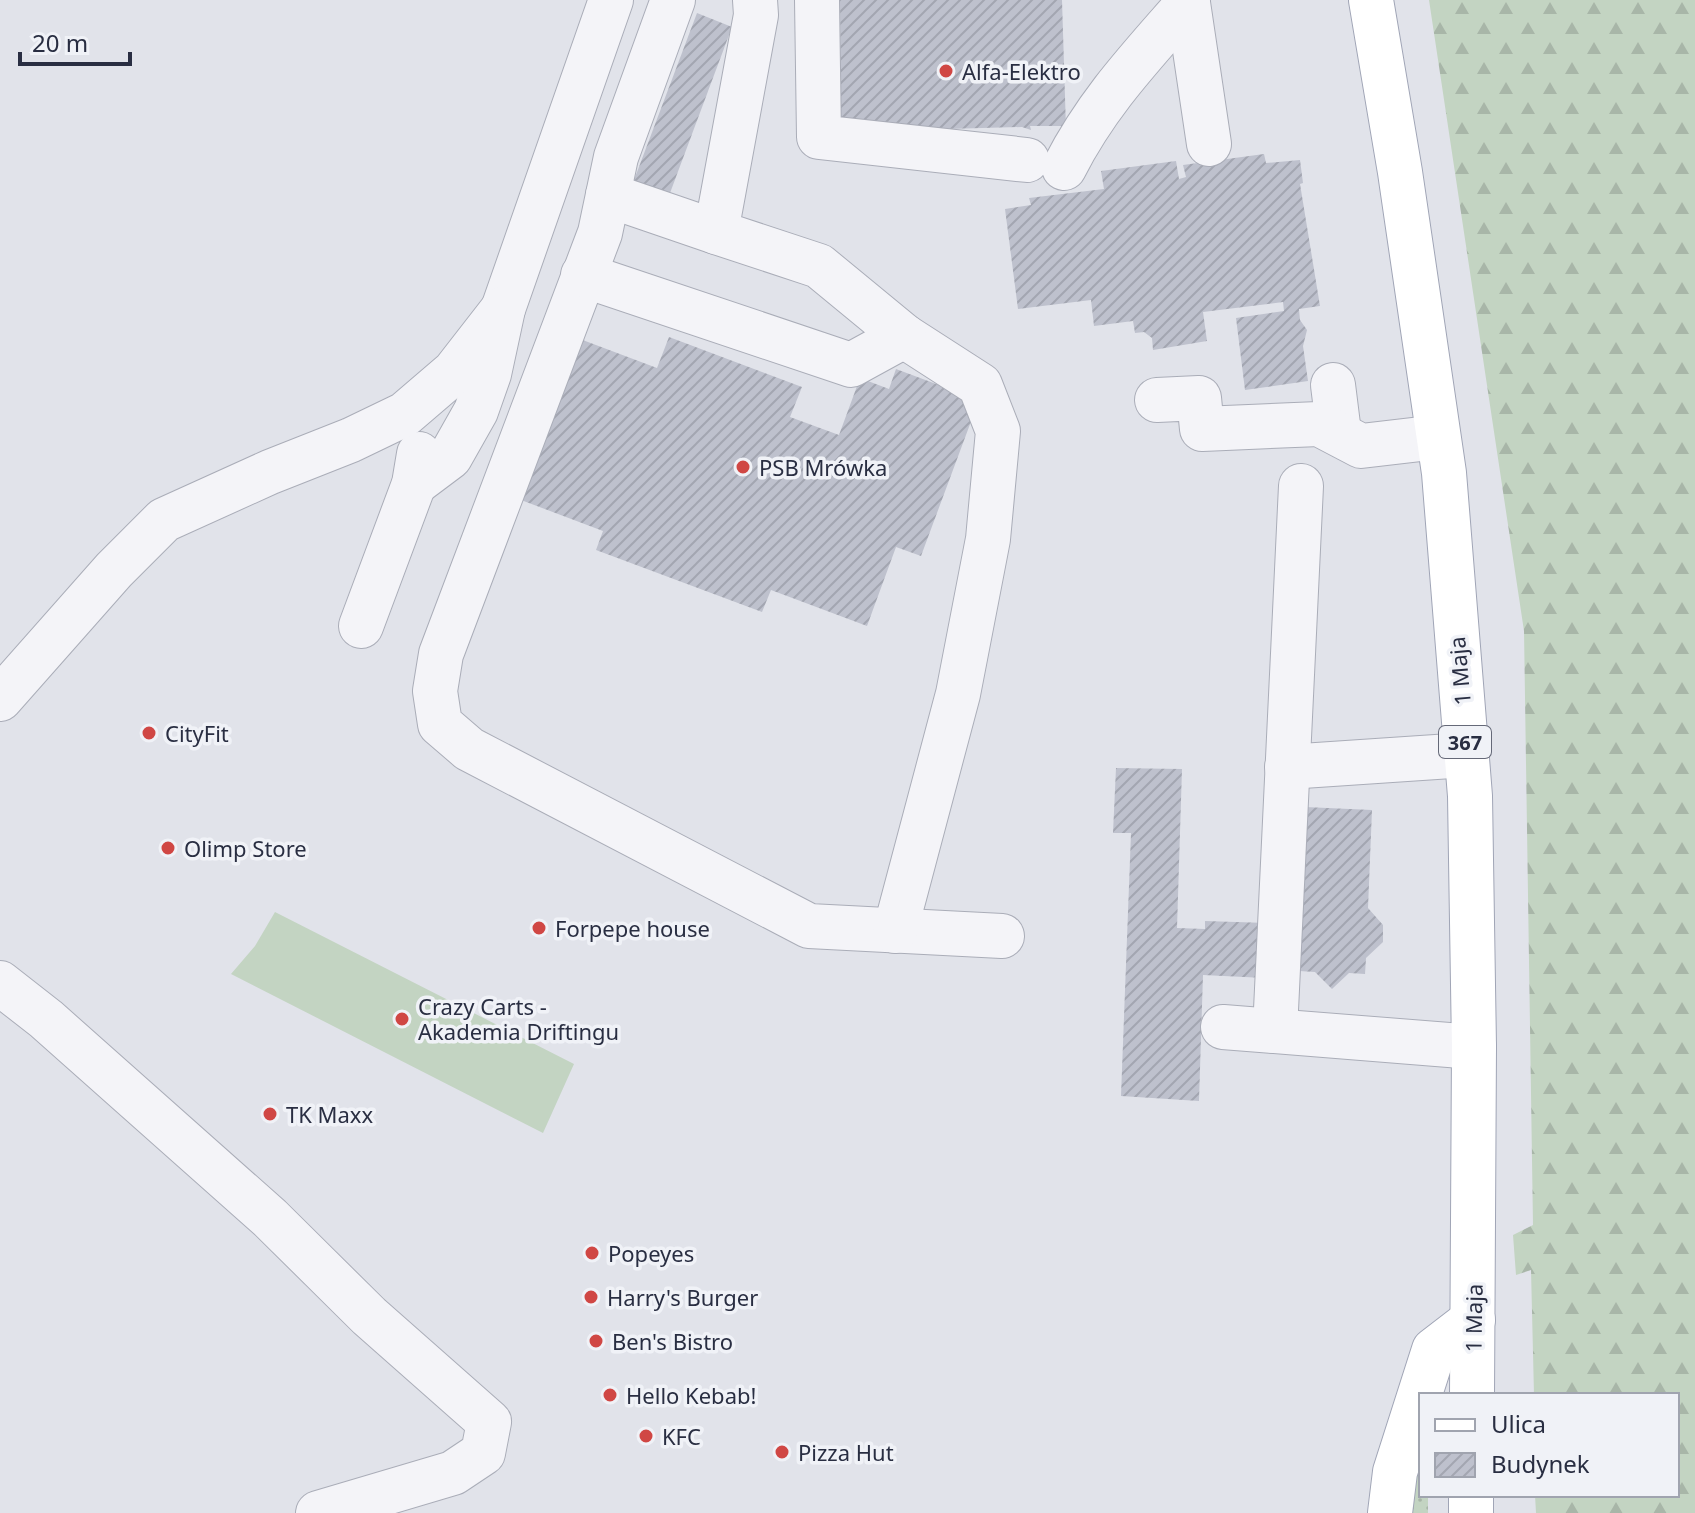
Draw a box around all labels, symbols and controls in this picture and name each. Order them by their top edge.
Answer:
scale bar [20,16,130,66]
text: 20 m [32,26,88,59]
place label: Alfa-Elektro [962,56,1081,86]
marker: Alfa-Elektro [937,62,955,80]
place label: PSB Mrówka [759,452,887,482]
marker: PSB Mrówka [734,458,752,476]
street label: 1 Maja [1441,636,1477,706]
place label: CityFit [165,718,229,748]
marker: CityFit [140,724,158,742]
road number: 367 [1439,726,1491,758]
place label: Olimp Store [184,833,307,863]
marker: Olimp Store [159,839,177,857]
place label: Forpepe house [555,913,710,943]
marker: Forpepe house [530,919,548,937]
place label: Crazy Carts - Akademia Driftingu [418,991,619,1046]
marker: Crazy Carts - Akademia Driftingu [393,1010,411,1028]
place label: TK Maxx [286,1099,374,1129]
marker: TK Maxx [261,1105,279,1123]
place label: Popeyes [608,1238,694,1268]
marker: Popeyes [583,1244,601,1262]
place label: Harry's Burger [607,1282,758,1312]
street label: 1 Maja [1457,1283,1489,1353]
marker: Harry's Burger [582,1288,600,1306]
place label: Ben's Bistro [612,1326,733,1356]
marker: Ben's Bistro [587,1332,605,1350]
place label: Hello Kebab! [626,1380,756,1410]
marker: Hello Kebab! [601,1386,619,1404]
legend [1419,1393,1679,1497]
text: Ulica [1491,1407,1546,1440]
place label: KFC [662,1421,701,1451]
marker: KFC [637,1427,655,1445]
place label: Pizza Hut [798,1437,894,1467]
marker: Pizza Hut [773,1443,791,1461]
text: Budynek [1491,1447,1590,1480]

